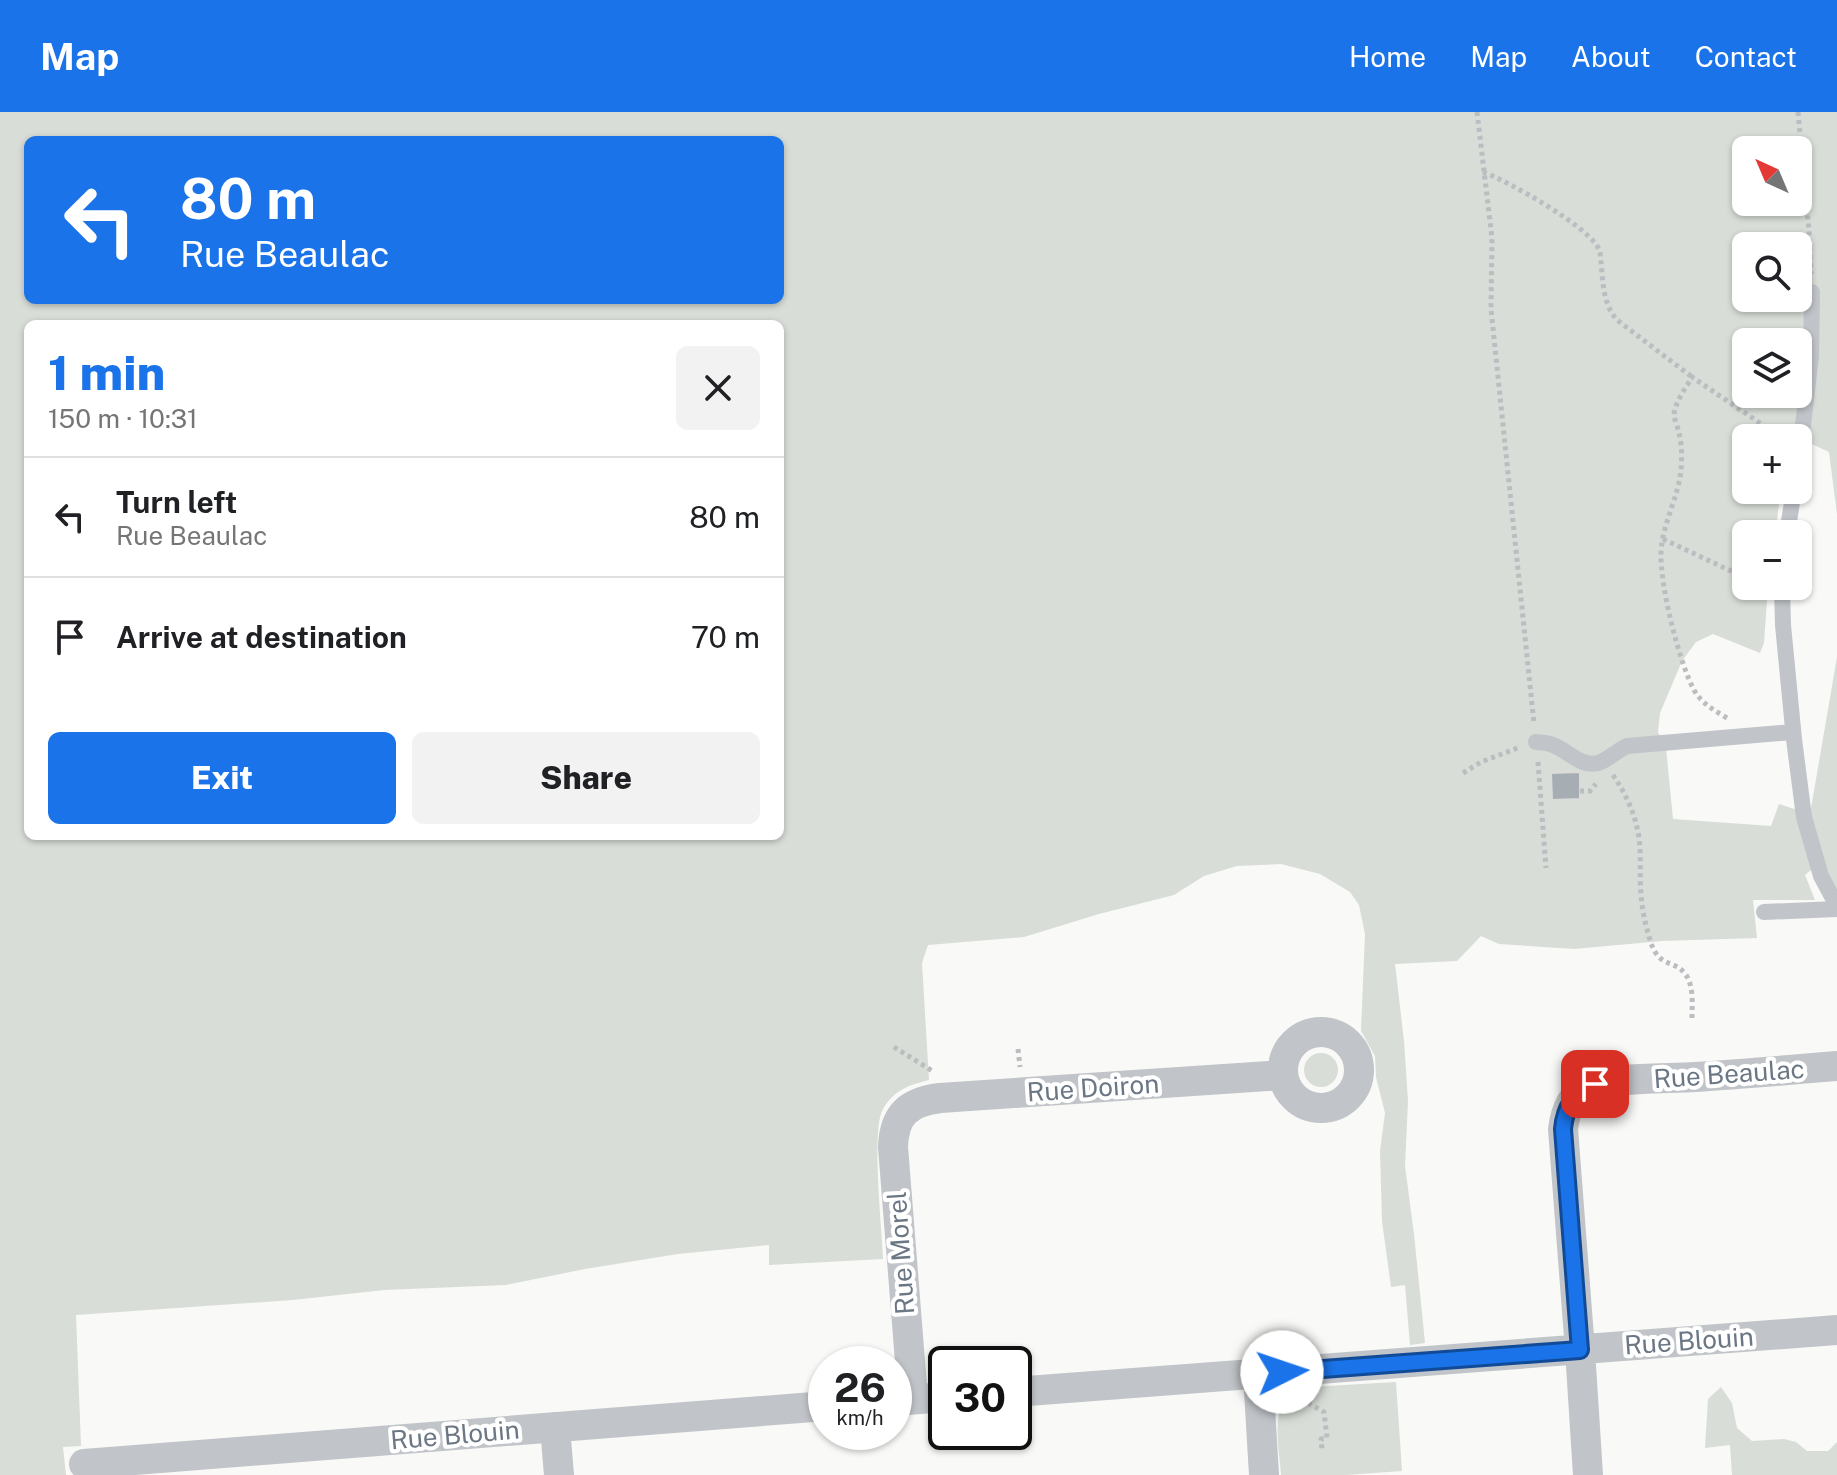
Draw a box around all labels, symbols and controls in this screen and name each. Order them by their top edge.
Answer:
text: Map [40,34,119,79]
text: Home [1349,40,1426,73]
text: Map [1470,40,1527,73]
text: About [1571,40,1651,73]
text: Contact [1695,40,1797,73]
north arrow [1732,136,1812,216]
map controls [1732,136,1812,600]
text: 80 m [180,166,316,232]
icon: left [48,168,152,272]
button: search [1732,232,1812,312]
text: Rue Beaulac [180,233,390,275]
button: layers [1732,328,1812,408]
text: 1 min [48,344,165,401]
button: close [676,346,760,430]
text: 150 m · 10:31 [48,403,198,434]
button: + [1732,424,1812,504]
text: Turn left [116,484,237,520]
icon: left [48,495,92,539]
text: 80 m [689,499,760,535]
text: Rue Beaulac [116,520,267,551]
button: − [1732,520,1812,600]
icon: arrive [48,615,92,659]
text: Arrive at destination [116,619,407,655]
text: 70 m [691,619,760,655]
button: Exit [48,732,396,824]
button: Share [412,732,760,824]
pin [1561,1050,1629,1118]
street label: Rue Beaulac [1652,1053,1806,1094]
icon: arrive [1573,1062,1617,1106]
street label: Rue Doiron [1026,1067,1160,1108]
street label: Rue Morel [881,1190,920,1316]
street label: Rue Blouin [1623,1321,1755,1360]
position arrow [1240,1330,1324,1414]
speed limit sign: 30 [928,1346,1032,1450]
text: 26 [834,1364,886,1411]
text: km/h [836,1406,884,1430]
street label: Rue Blouin [389,1413,521,1456]

